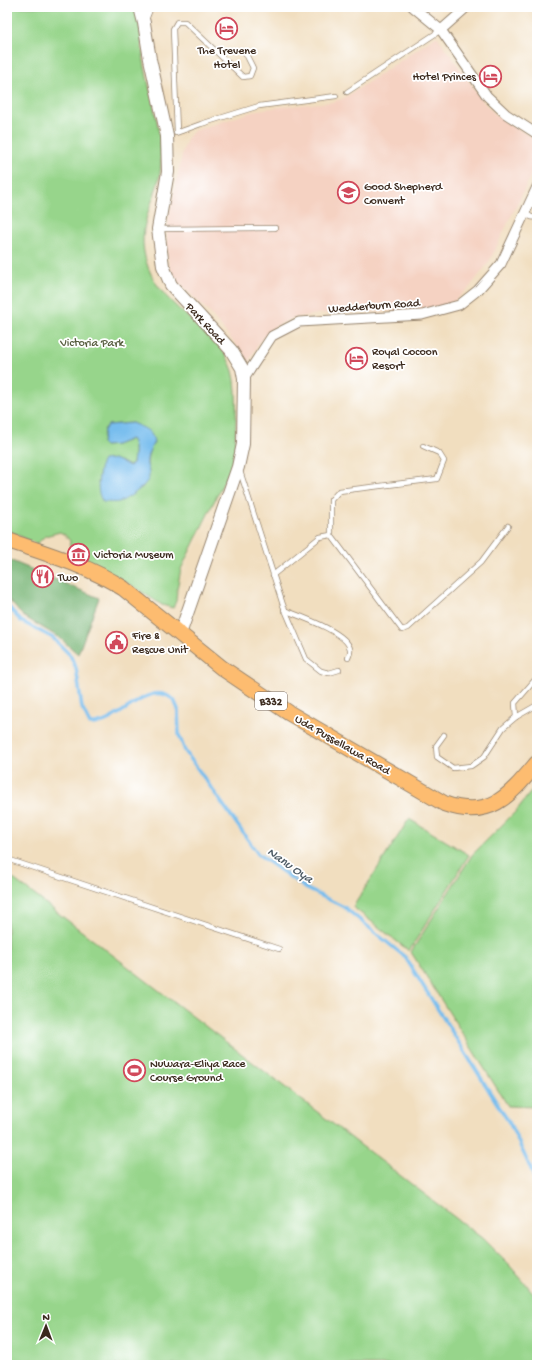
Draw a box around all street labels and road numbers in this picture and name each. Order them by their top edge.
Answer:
street label: Wedderburn Road [328,297,421,317]
street label: Park Road [181,300,228,349]
road number: B332 [255,692,287,710]
street label: Uda Pussellawa Road [292,713,393,779]

